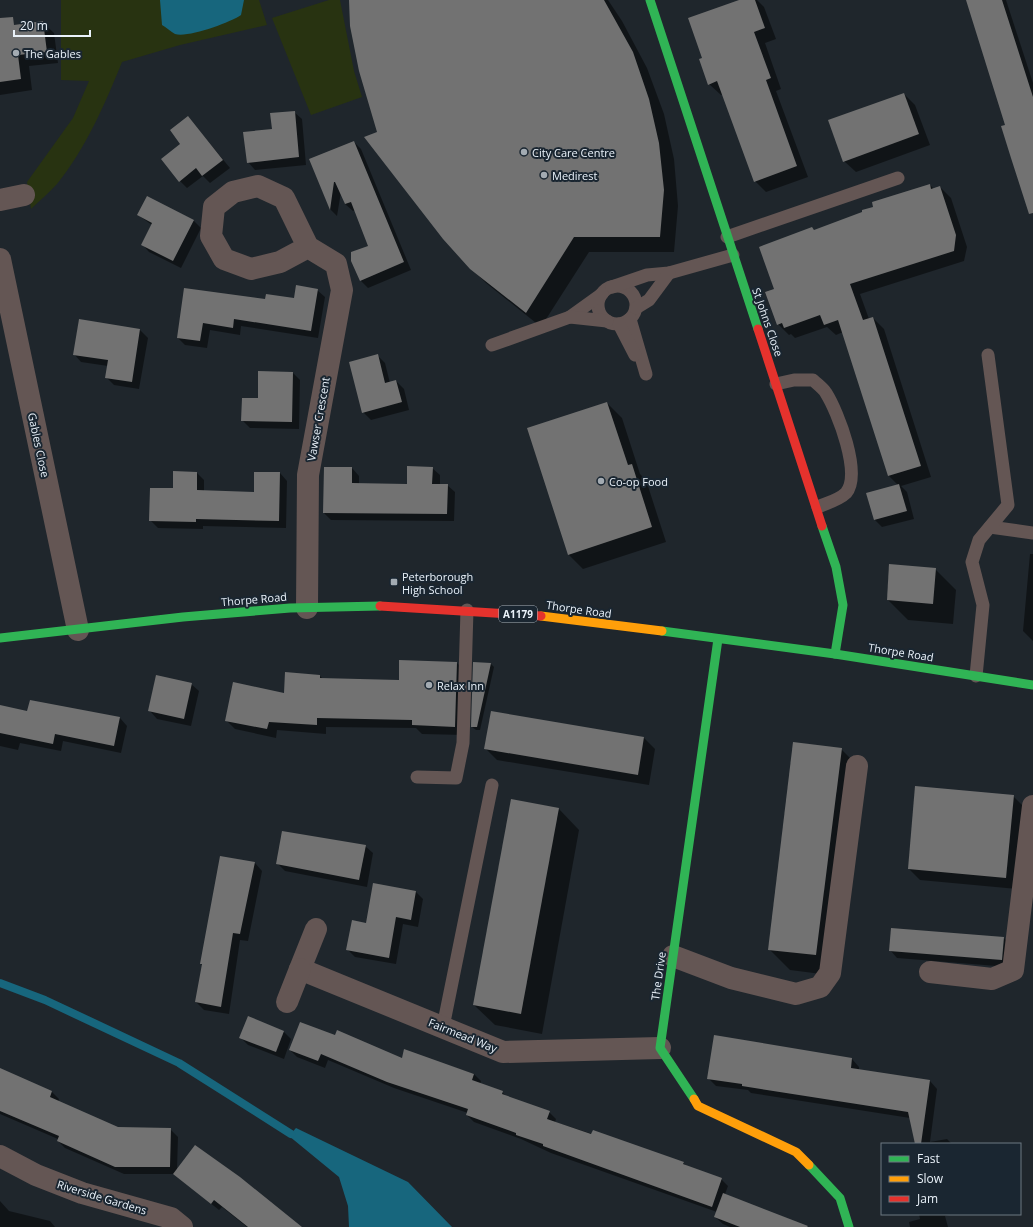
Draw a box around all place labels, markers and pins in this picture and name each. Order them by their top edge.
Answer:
place label: The Gables [24,46,81,61]
marker: The Gables [11,48,21,58]
place label: City Care Centre [532,145,615,160]
marker: City Care Centre [519,147,529,157]
place label: Medirest [552,168,597,183]
marker: Medirest [539,170,549,180]
place label: Co-op Food [609,474,668,489]
marker: Co-op Food [596,476,606,486]
place label: Peterborough High School [402,569,473,597]
marker: Peterborough High School [389,577,399,587]
place label: Relax Inn [437,678,484,693]
marker: Relax Inn [424,680,434,690]

